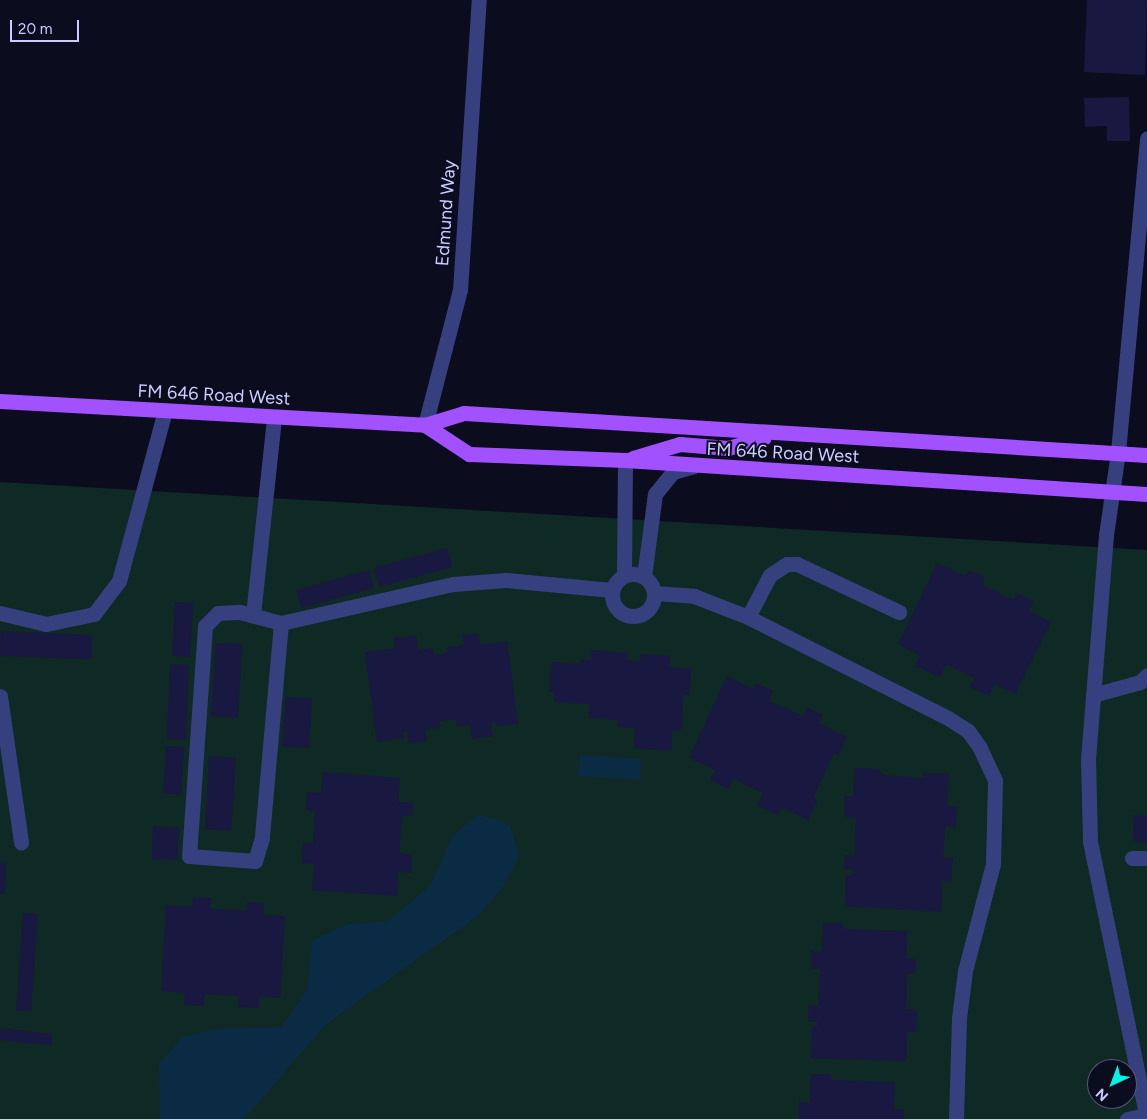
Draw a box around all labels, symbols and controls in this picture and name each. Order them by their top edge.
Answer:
scale bar [12,10,81,42]
text: 20 m [18,20,52,38]
street label: Edmund Way [432,159,460,267]
street label: FM 646 Road West [137,380,291,410]
street label: FM 646 Road West [706,438,860,468]
north arrow [1087,1059,1137,1109]
text: N [1092,1085,1112,1105]

